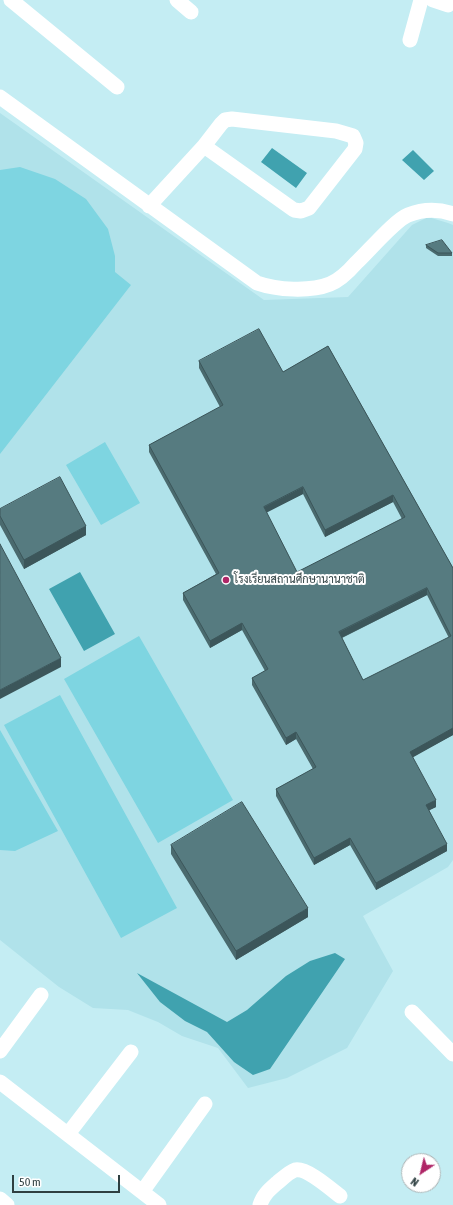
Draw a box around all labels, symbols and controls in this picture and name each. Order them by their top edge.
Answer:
place label: โรงเรียนสถานศึกษานานาชาติ [234,573,365,587]
marker: โรงเรียนสถานศึกษานานาชาติ [221,575,231,585]
north arrow [401,1153,441,1193]
scale bar [14,1167,122,1193]
text: 50 m [19,1175,41,1189]
text: N [409,1175,421,1189]

